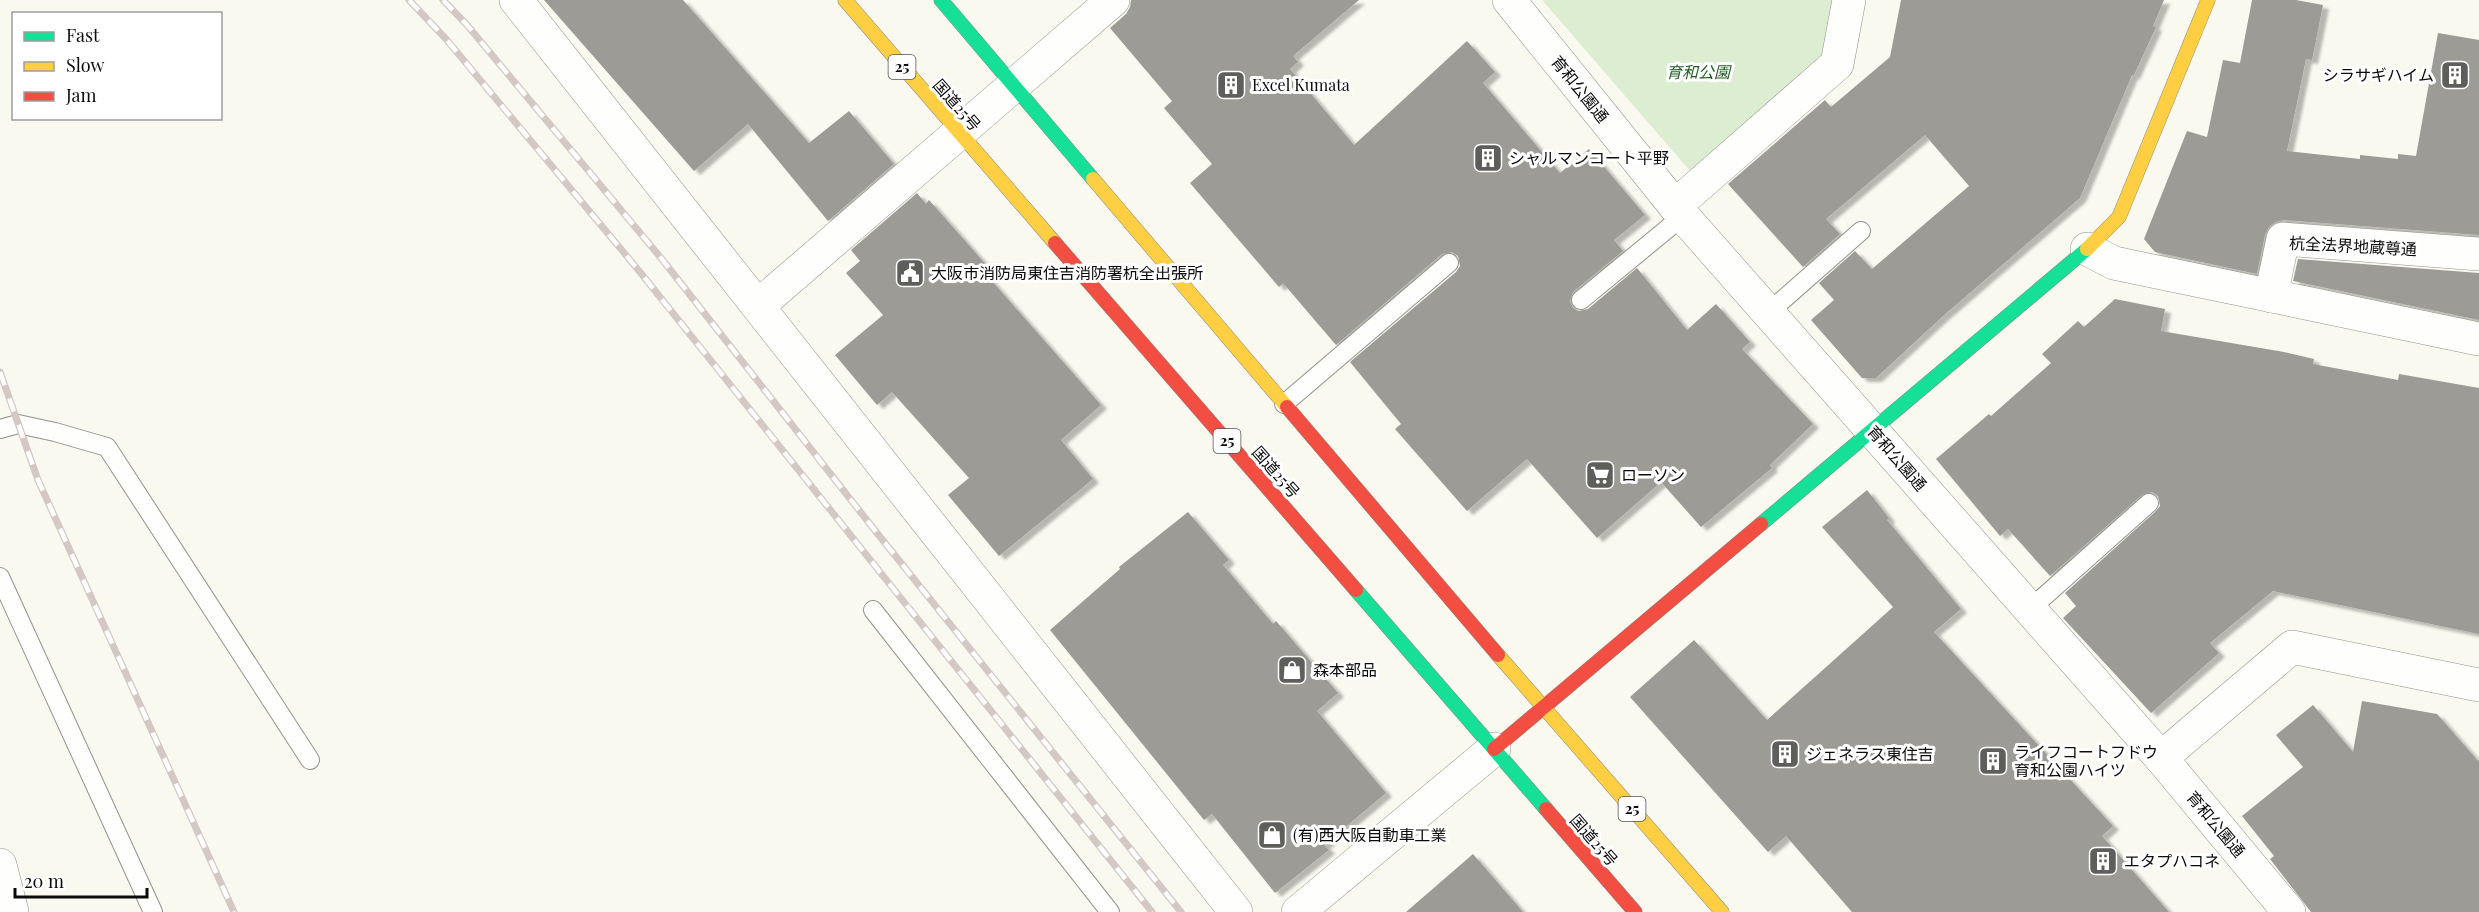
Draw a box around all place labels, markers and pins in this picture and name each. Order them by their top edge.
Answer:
building icon: シラサギハイム [2439,59,2471,91]
place label: シラサギハイム [2323,64,2434,85]
building icon: Excel Kumata [1215,69,1247,101]
place label: Excel Kumata [1252,74,1350,95]
building icon: シャルマンコート平野 [1472,142,1504,174]
place label: シャルマンコート平野 [1509,147,1669,168]
public building icon: 大阪市消防局東住吉消防署杭全出張所 [894,257,926,289]
place label: 大阪市消防局東住吉消防署杭全出張所 [931,262,1203,283]
supermarket icon: ローソン [1584,459,1616,491]
place label: ローソン [1621,464,1685,485]
shop icon: 森本部品 [1276,654,1308,686]
place label: 森本部品 [1313,659,1377,680]
building icon: ジェネラス東住吉 [1769,738,1801,770]
place label: ライフコートフドウ 育和公園ハイツ [2014,741,2158,780]
place label: ジェネラス東住吉 [1806,743,1934,764]
building icon: ライフコートフドウ 育和公園ハイツ [1977,745,2009,777]
shop icon: (有)西大阪自動車工業 [1256,819,1288,851]
place label: (有)西大阪自動車工業 [1293,824,1446,845]
building icon: エタプハコネ [2087,845,2119,877]
place label: エタプハコネ [2124,850,2220,871]

